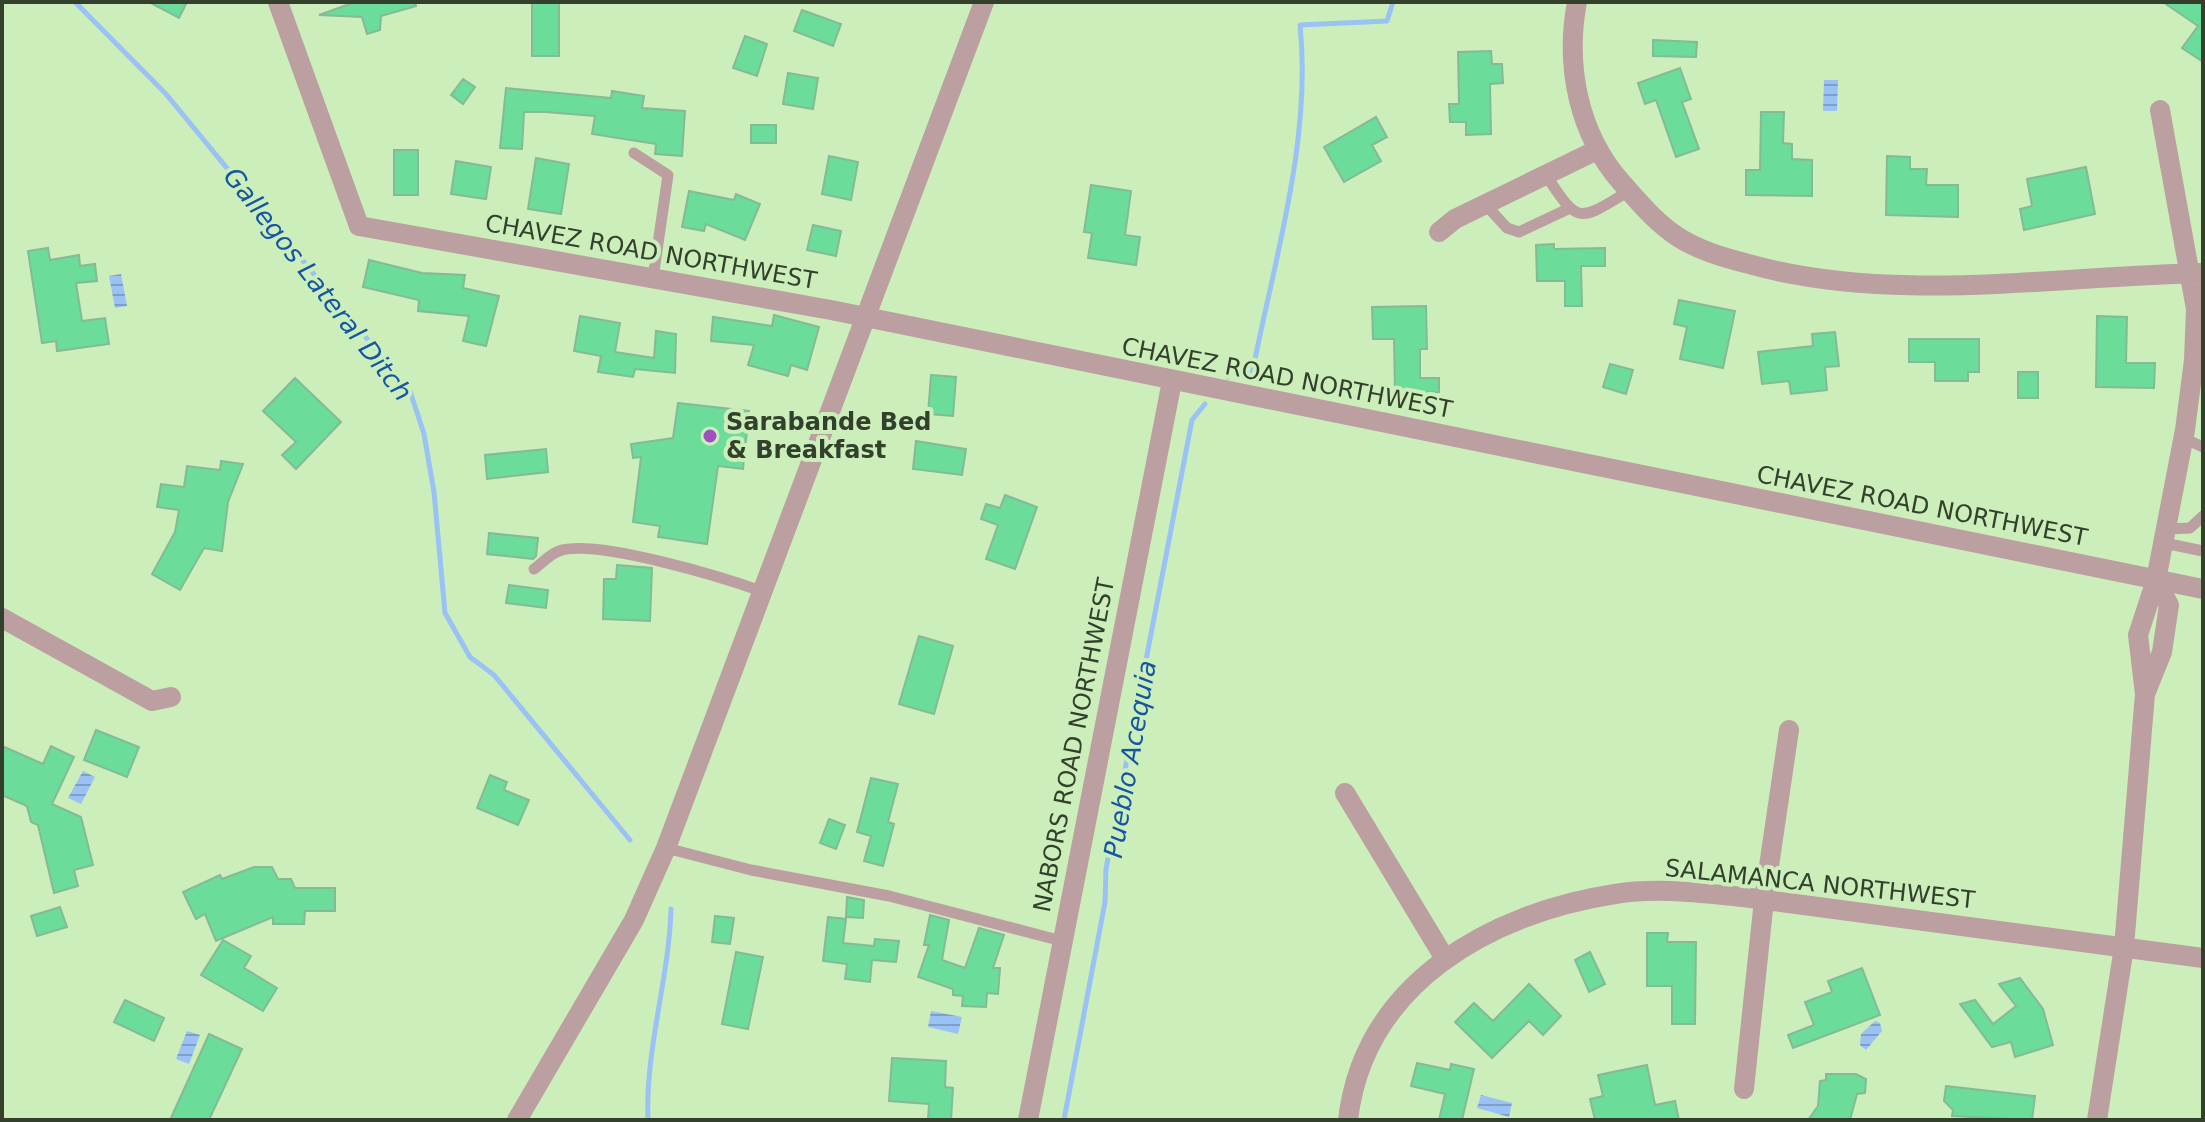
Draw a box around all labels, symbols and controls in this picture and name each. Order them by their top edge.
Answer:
water label: Gallegos Lateral Ditch [218,161,418,407]
street label: CHAVEZ ROAD NORTHWEST [483,209,819,295]
street label: CHAVEZ ROAD NORTHWEST [1119,332,1455,424]
place label: Sarabande Bed & Breakfast [726,408,932,464]
marker: Sarabande Bed & Breakfast [701,427,719,445]
street label: CHAVEZ ROAD NORTHWEST [1754,460,2090,552]
street label: NABORS ROAD NORTHWEST [1028,575,1120,914]
water label: Pueblo Acequia [1098,658,1162,860]
street label: SALAMANCA NORTHWEST [1664,854,1977,914]

